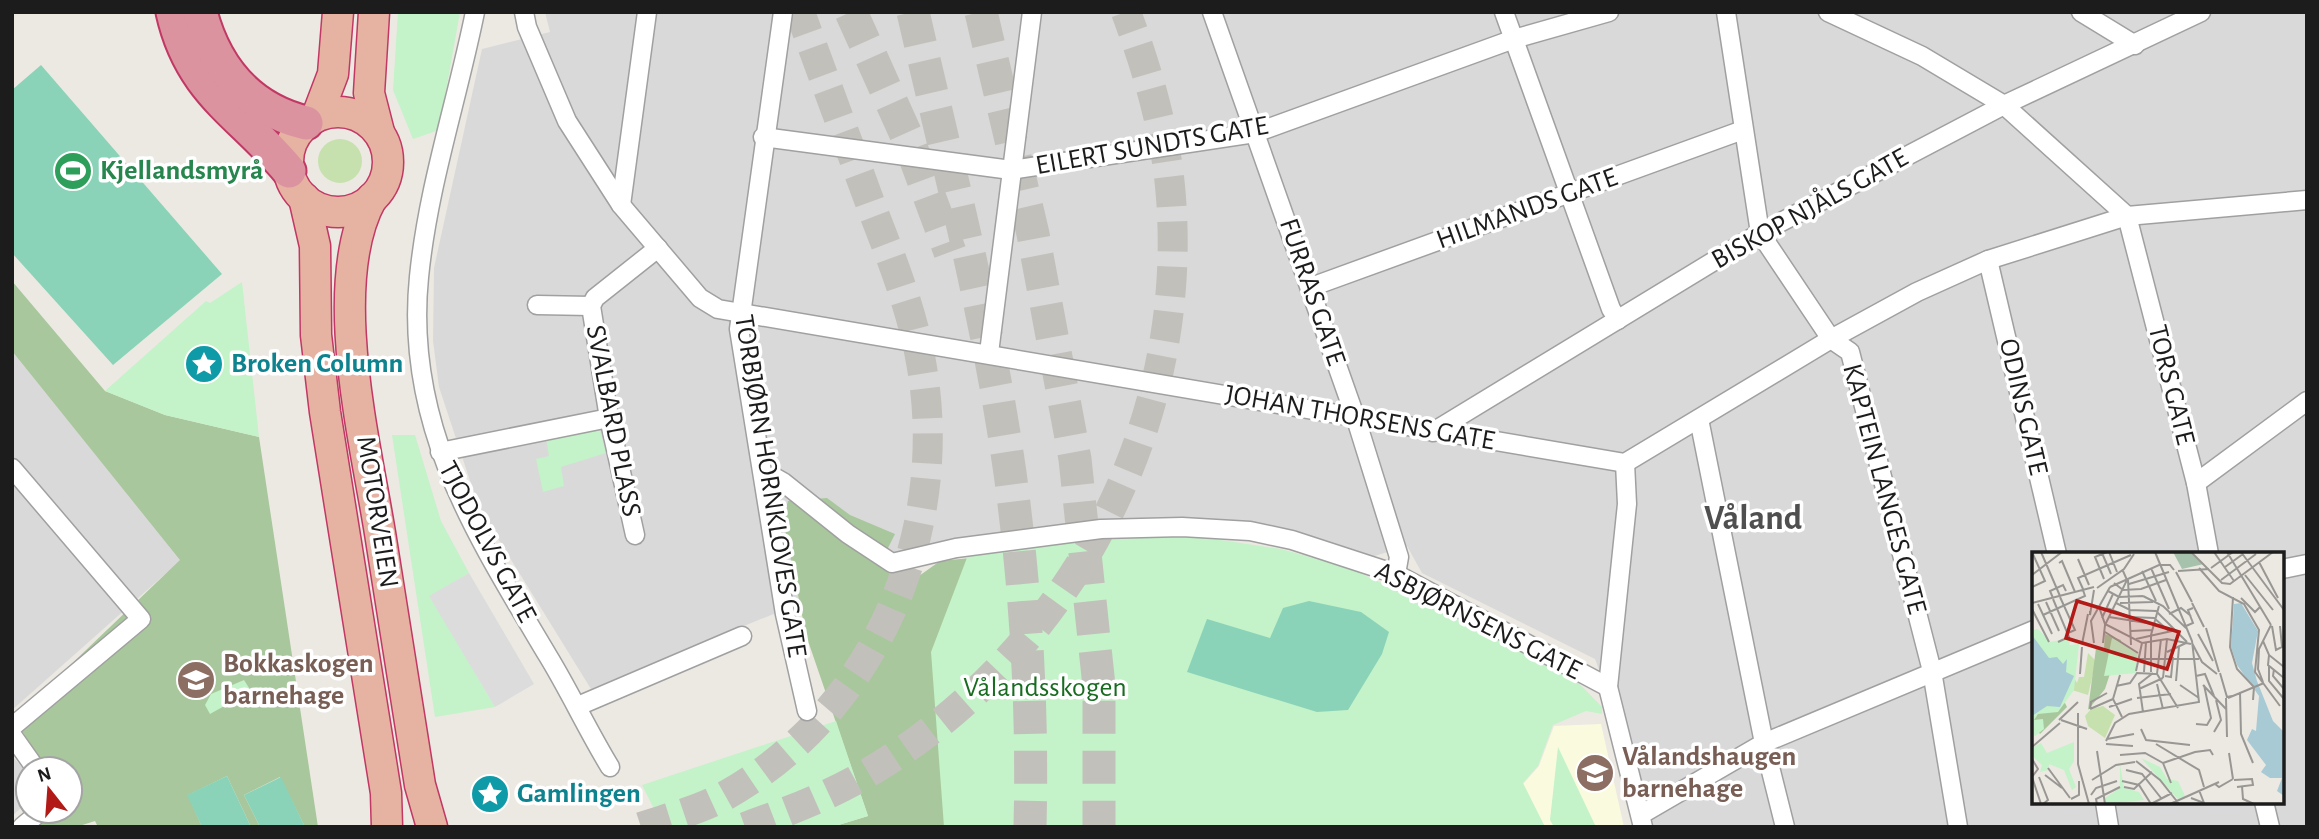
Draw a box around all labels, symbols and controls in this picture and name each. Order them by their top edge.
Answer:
street label: EILERT SUNDTS GATE [1034,112,1270,180]
street label: BISKOP NJÅLS GATE [1706,141,1913,274]
sports icon: Kjellandsmyrå [52,150,94,192]
place label: Kjellandsmyrå [100,157,263,185]
street label: HILMANDS GATE [1433,163,1621,255]
street label: FURRAS GATE [1274,215,1350,369]
street label: TORBJØRN HORNKLOVES GATE [729,313,811,659]
street label: TORS GATE [2143,322,2199,448]
street label: SVALBARD PLASS [581,323,645,519]
street label: ODINS GATE [1994,336,2052,478]
place icon: Broken Column [183,343,225,385]
place label: Broken Column [231,350,403,378]
street label: KAPTEIN LANGES GATE [1837,361,1931,617]
street label: JOHAN THORSENS GATE [1223,380,1497,456]
street label: MOTORVEIEN [351,434,403,590]
street label: TJODOLVS GATE [433,457,541,627]
district label: Våland [1704,501,1802,536]
inset map [2032,552,2284,804]
street label: ASBJØRNSENS GATE [1370,557,1586,685]
place label: Bokkaskogen barnehage [223,650,374,710]
school or university icon: Bokkaskogen barnehage [175,659,217,701]
park label: Vålandsskogen [963,674,1127,702]
place label: Vålandshaugen barnehage [1622,743,1796,803]
school or university icon: Vålandshaugen barnehage [1574,752,1616,794]
north arrow [14,755,84,825]
text: N [35,764,54,786]
place icon: Gamlingen [469,773,511,815]
place label: Gamlingen [517,780,641,808]

